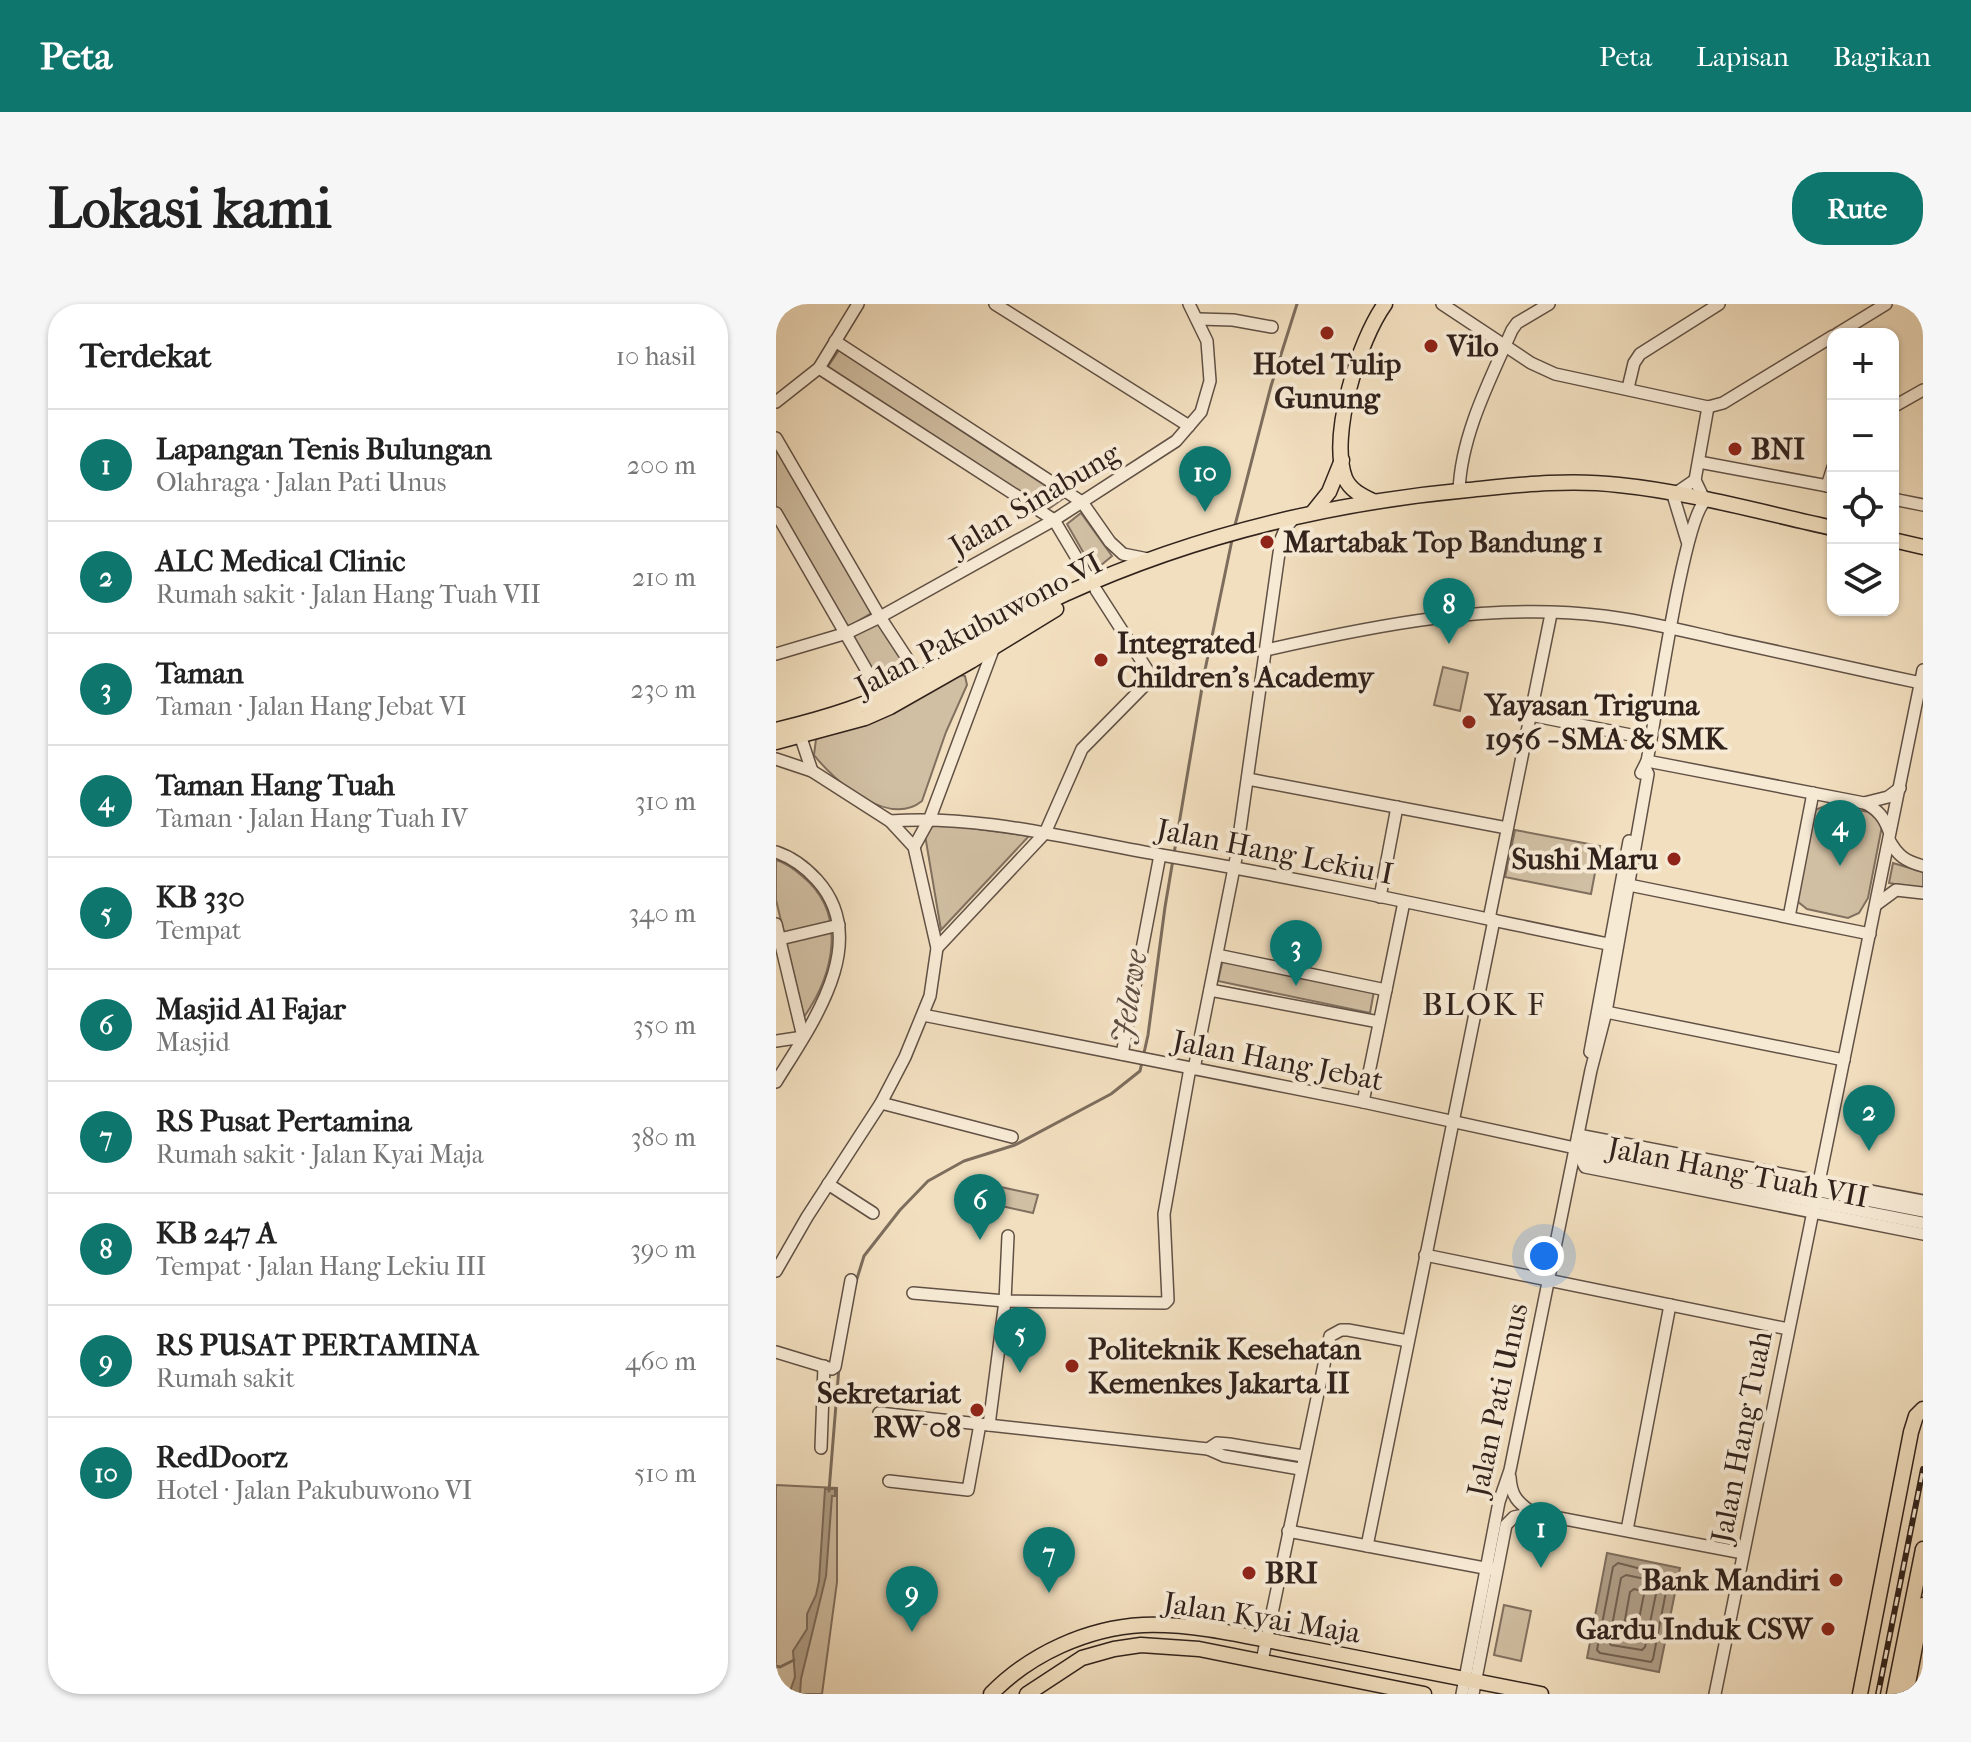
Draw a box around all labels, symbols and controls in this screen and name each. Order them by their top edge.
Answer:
text: Peta [40,34,112,79]
text: Peta [1599,40,1652,73]
text: Lapisan [1696,40,1789,73]
text: Bagikan [1833,40,1931,73]
button: Rute [1792,172,1923,245]
text: Lokasi kami [48,176,332,241]
marker: Hotel Tulip Gunung [1318,324,1336,342]
map controls [1827,328,1899,616]
button: + [1827,328,1899,400]
place label: Vilo [1446,329,1499,364]
text: Terdekat [80,336,211,376]
marker: Vilo [1422,337,1440,355]
text: 10 hasil [616,341,696,372]
place label: Hotel Tulip Gunung [1253,347,1401,416]
button: − [1827,400,1899,472]
text: Lapangan Tenis Bulungan [156,432,492,467]
place label: BNI [1751,432,1805,467]
street label: Jalan Sinabung [942,435,1127,565]
marker: BNI [1726,440,1744,458]
pin: 10 [1179,446,1231,512]
text: 1 [101,450,111,481]
text: 200 m [627,450,696,481]
text: Olahraga · Jalan Pati Unus [156,467,446,498]
button: locate [1827,472,1899,544]
place label: Martabak Top Bandung 1 [1283,525,1603,560]
marker: Martabak Top Bandung 1 [1258,533,1276,551]
text: ALC Medical Clinic [156,544,406,579]
button: layers [1827,544,1899,616]
street label: Jalan Pakubuwono VI [848,545,1108,706]
text: 2 [99,562,113,593]
text: 210 m [632,562,696,593]
pin: 8 [1423,578,1475,644]
text: Rumah sakit · Jalan Hang Tuah VII [156,579,541,610]
place label: Integrated Children's Academy [1117,626,1376,695]
marker: Integrated Children's Academy [1092,651,1110,669]
text: Taman [156,656,244,691]
text: 3 [101,674,111,705]
text: 230 m [630,674,696,705]
place label: Yayasan Triguna 1956 - SMA & SMK [1483,688,1728,757]
text: Taman · Jalan Hang Jebat VI [156,691,466,722]
marker: Yayasan Triguna 1956 - SMA & SMK [1460,713,1478,731]
text: Taman Hang Tuah [156,768,395,803]
text: 4 [98,786,114,817]
text: 310 m [635,786,696,817]
pin: 4 [1814,800,1866,866]
text: Taman · Jalan Hang Tuah IV [156,803,468,834]
street label: Jalan Hang Lekiu I [1152,812,1396,892]
place label: Sushi Maru [1511,842,1659,877]
marker: Sushi Maru [1665,850,1683,868]
text: KB 330 [156,880,245,915]
text: 5 [100,898,112,929]
text: 340 m [628,898,696,929]
text: Tempat [156,915,241,946]
pin: 3 [1270,920,1322,986]
water label: Jelawe [1103,946,1155,1047]
district label: BLOK F [1422,986,1546,1023]
text: Masjid Al Fajar [156,992,346,1027]
text: 6 [99,1010,113,1041]
text: 350 m [633,1010,696,1041]
street label: Jalan Hang Jebat [1168,1023,1387,1099]
text: Masjid [156,1027,230,1058]
pin: 2 [1843,1085,1895,1151]
text: RS Pusat Pertamina [156,1104,412,1139]
text: 7 [100,1122,112,1153]
text: 380 m [631,1122,696,1153]
street label: Jalan Hang Tuah VII [1603,1130,1871,1215]
text: Rumah sakit · Jalan Kyai Maja [156,1139,484,1170]
pin: 6 [954,1174,1006,1240]
text: KB 247 A [156,1216,276,1251]
text: 8 [99,1234,113,1265]
text: 390 m [630,1234,696,1265]
your location [1524,1236,1564,1276]
text: Tempat · Jalan Hang Lekiu III [156,1251,486,1282]
street label: Jalan Pati Unus [1460,1300,1536,1502]
pin: 5 [994,1307,1046,1373]
text: RS PUSAT PERTAMINA [156,1328,479,1363]
street label: Jalan Hang Tuah [1704,1328,1780,1548]
place label: Politeknik Kesehatan Kemenkes Jakarta II [1088,1332,1362,1401]
text: 9 [99,1346,113,1377]
text: 460 m [625,1346,696,1377]
marker: Politeknik Kesehatan Kemenkes Jakarta II [1063,1357,1081,1375]
text: Rumah sakit [156,1363,295,1394]
place label: Sekretariat RW 08 [817,1376,961,1445]
marker: Sekretariat RW 08 [968,1401,986,1419]
text: RedDoorz [156,1440,288,1475]
text: 10 [94,1458,118,1489]
text: 510 m [634,1458,696,1489]
text: Hotel · Jalan Pakubuwono VI [156,1475,472,1506]
pin: 1 [1515,1502,1567,1568]
pin: 7 [1023,1527,1075,1593]
place label: BRI [1265,1556,1318,1591]
place label: Bank Mandiri [1642,1563,1820,1598]
marker: BRI [1240,1564,1258,1582]
pin: 9 [886,1566,938,1632]
marker: Bank Mandiri [1827,1571,1845,1589]
street label: Jalan Kyai Maja [1159,1585,1364,1651]
place label: Gardu Induk CSW [1576,1612,1814,1647]
marker: Gardu Induk CSW [1819,1620,1837,1638]

